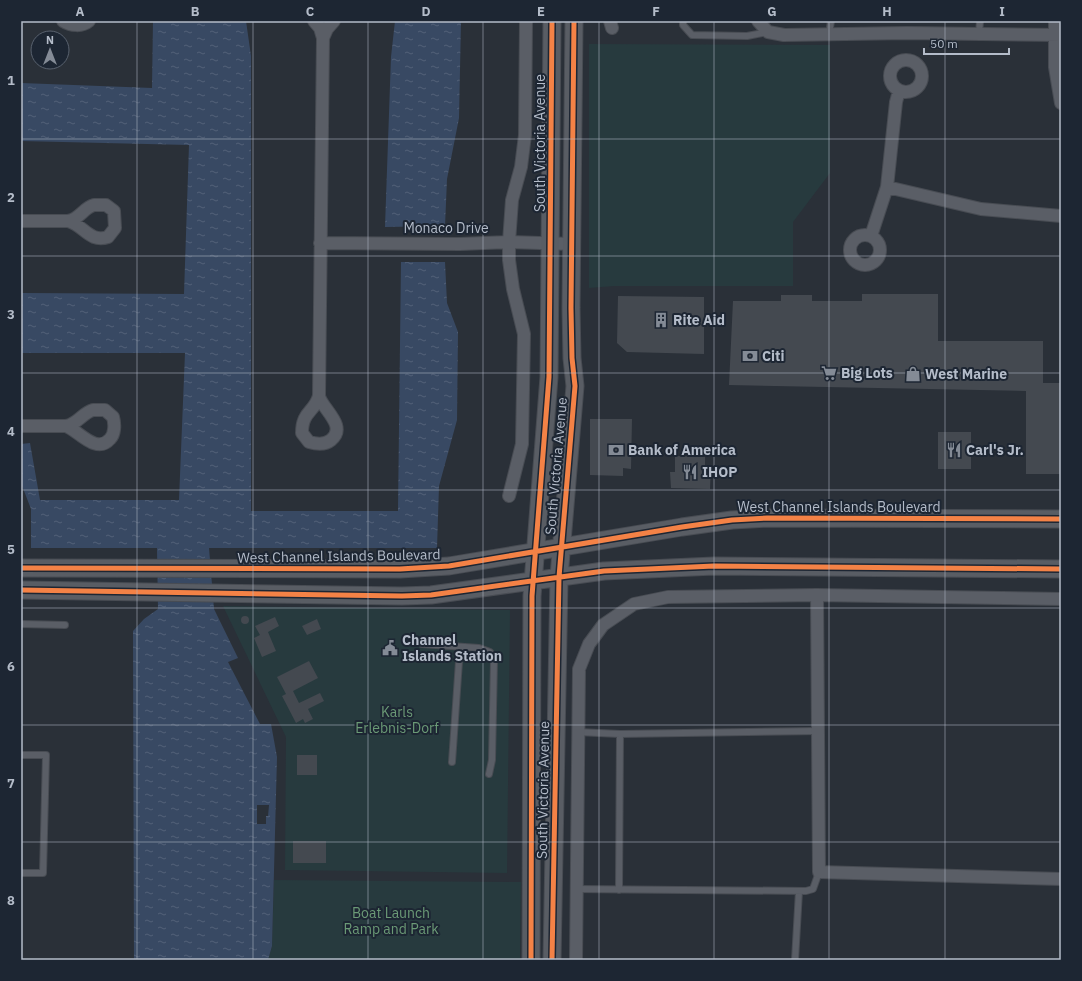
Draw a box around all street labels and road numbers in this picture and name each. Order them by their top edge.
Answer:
street label: South Victoria Avenue [531,74,549,212]
street label: Monaco Drive [403,219,489,237]
street label: South Victoria Avenue [541,396,571,536]
street label: West Channel Islands Boulevard [737,498,941,516]
street label: West Channel Islands Boulevard [237,545,441,567]
street label: South Victoria Avenue [533,721,553,859]

